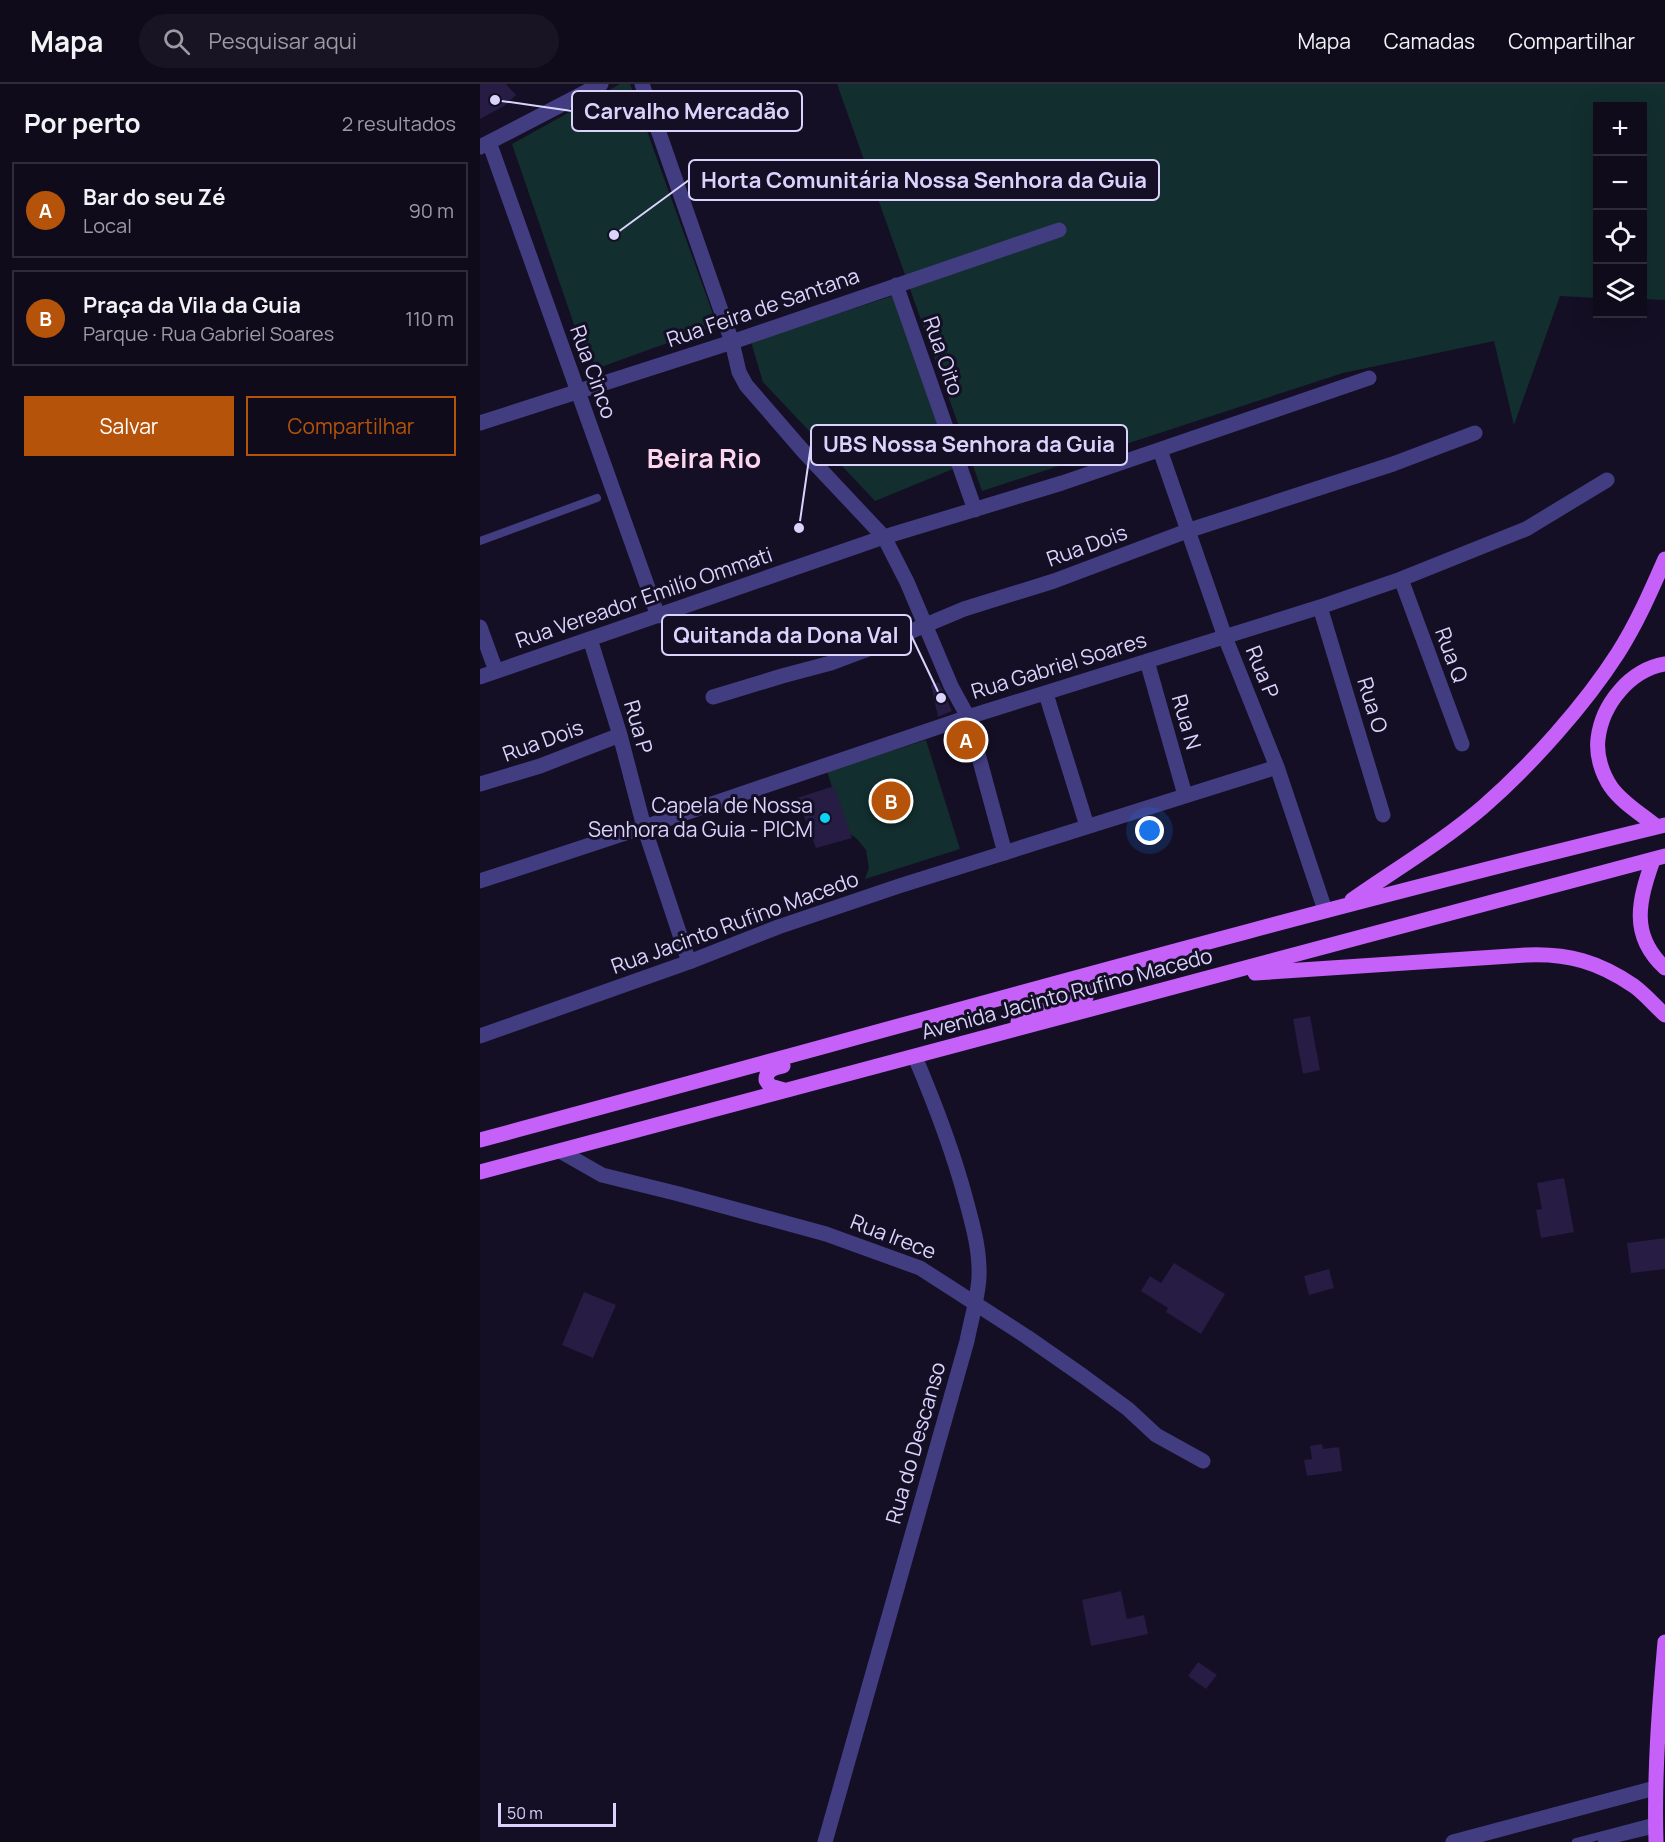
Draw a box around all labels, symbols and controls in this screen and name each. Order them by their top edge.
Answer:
search box [139,14,559,68]
text: Mapa [30,22,103,60]
icon: search [160,25,193,58]
text: Pesquisar aqui [208,26,357,56]
text: Mapa [1297,27,1351,55]
text: Camadas [1384,27,1475,55]
text: Compartilhar [1508,27,1635,55]
callout: Carvalho Mercadão [572,91,802,131]
text: Carvalho Mercadão [584,96,790,126]
map controls [1593,102,1647,318]
button: + [1593,102,1647,156]
text: Por perto [24,105,141,141]
text: 2 resultados [342,110,456,137]
button: − [1593,156,1647,210]
callout: Horta Comunitária Nossa Senhora da Guia [689,160,1159,200]
text: Horta Comunitária Nossa Senhora da Guia [701,165,1147,195]
text: Bar do seu Zé [83,182,225,212]
text: A [39,197,52,224]
text: 90 m [408,197,454,224]
button: locate [1593,210,1647,264]
text: Local [83,212,132,239]
street label: Rua Feira de Santana [662,261,863,353]
button: layers [1593,264,1647,318]
text: Praça da Vila da Guia [83,290,301,320]
text: B [39,305,52,332]
text: 110 m [405,305,454,332]
street label: Rua Oito [917,312,971,399]
text: Parque · Rua Gabriel Soares [83,320,334,347]
street label: Rua Cinco [564,321,624,422]
button: Salvar [24,396,234,456]
button: Compartilhar [246,396,456,456]
callout: UBS Nossa Senhora da Guia [811,425,1127,465]
text: UBS Nossa Senhora da Guia [823,429,1115,459]
district label: Beira Rio [647,439,761,476]
street label: Rua Dois [1042,518,1131,573]
street label: Rua Vereador Emilío Ommati [512,540,776,654]
callout: Quitanda da Dona Val [662,615,911,655]
text: Quitanda da Dona Val [673,620,899,650]
street label: Rua Q [1429,623,1475,686]
street label: Rua Gabriel Soares [968,625,1150,705]
street label: Rua P [1240,641,1286,702]
street label: Rua O [1351,673,1395,736]
street label: Rua N [1166,691,1208,752]
street label: Rua P [618,697,660,757]
street label: Rua Dois [498,713,587,768]
pin: A [946,718,986,762]
pin: B [872,778,910,824]
place label: Capela de Nossa Senhora da Guia - PICM [588,791,813,843]
marker: Capela de Nossa Senhora da Guia - PICM [818,811,832,825]
your location [1135,816,1164,845]
street label: Rua Jacinto Rufino Macedo [607,864,862,980]
street label: Avenida Jacinto Rufino Macedo [918,941,1215,1045]
street label: Rua Irece [846,1207,940,1265]
street label: Rua do Descanso [879,1359,952,1527]
scale bar [498,1800,616,1828]
text: 50 m [507,1802,543,1824]

